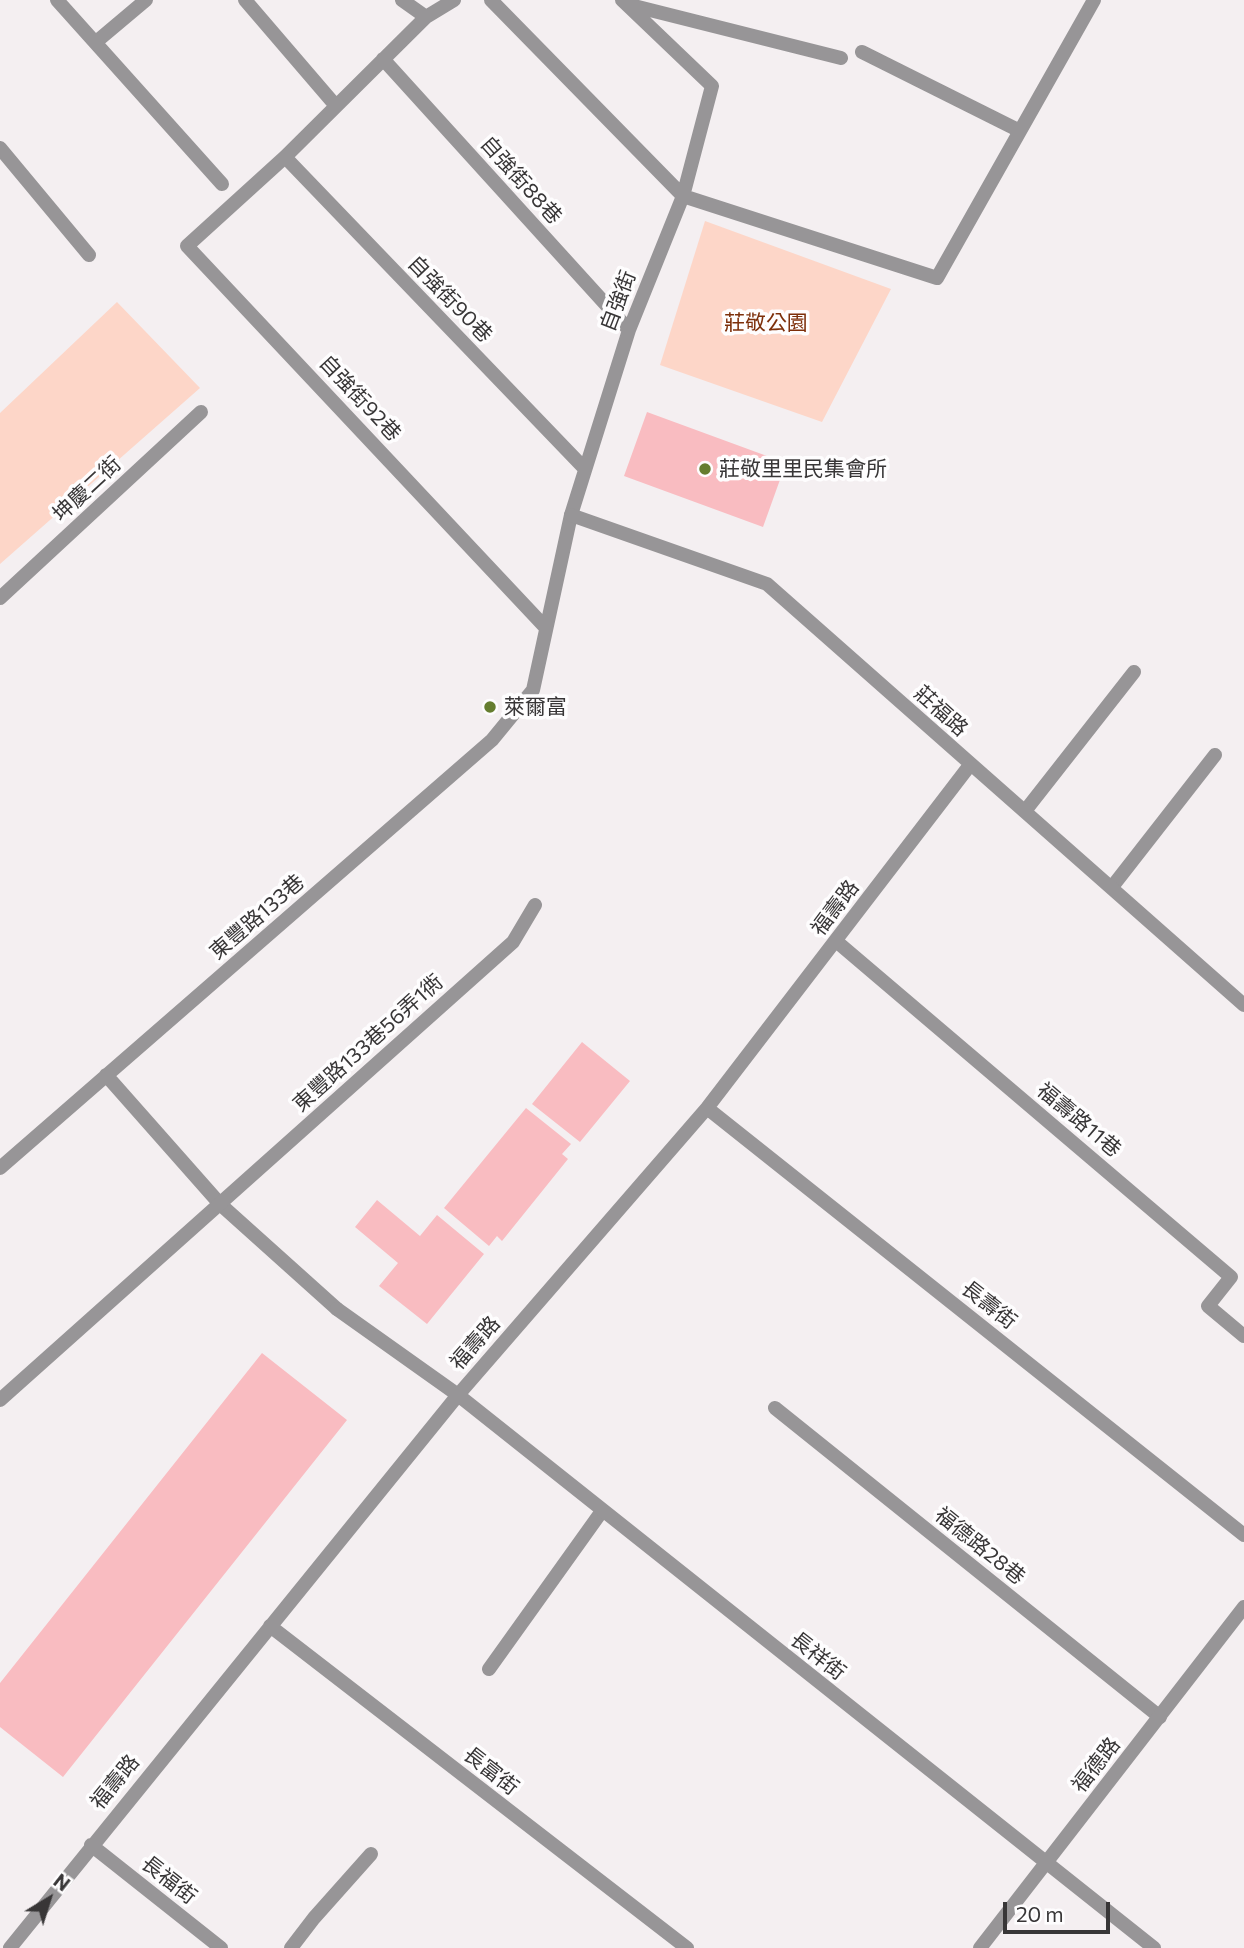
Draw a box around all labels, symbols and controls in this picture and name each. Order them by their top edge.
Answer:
street label: 自強街88巷 [475,131,567,229]
street label: 自強街90巷 [403,251,497,347]
street label: 自強街 [595,267,641,335]
park label: 莊敬公園 [724,310,808,336]
street label: 自強街92巷 [314,350,406,446]
street label: 坤慶二街 [48,451,126,527]
place label: 莊敬里里民集會所 [719,456,887,482]
marker: 莊敬里里民集會所 [697,461,713,477]
street label: 莊福路 [909,681,973,741]
place label: 萊爾富 [504,694,567,720]
marker: 萊爾富 [482,699,498,715]
street label: 東豐路133巷 [205,869,309,965]
street label: 福壽路 [806,875,864,941]
street label: 東豐路133巷56弄1衖 [288,969,448,1117]
street label: 福壽路11巷 [1032,1078,1126,1162]
street label: 長壽街 [956,1276,1022,1334]
street label: 福壽路 [445,1311,505,1375]
street label: 福德路28巷 [930,1502,1030,1590]
street label: 長祥街 [785,1627,851,1685]
street label: 福德路 [1067,1732,1125,1798]
street label: 長富街 [458,1742,524,1800]
street label: 福壽路 [85,1750,145,1814]
street label: 長福街 [136,1851,202,1909]
north arrow [14,1864,84,1934]
text: N [50,1869,75,1896]
scale bar [1006,1888,1113,1932]
text: 20 m [1016,1901,1064,1926]

